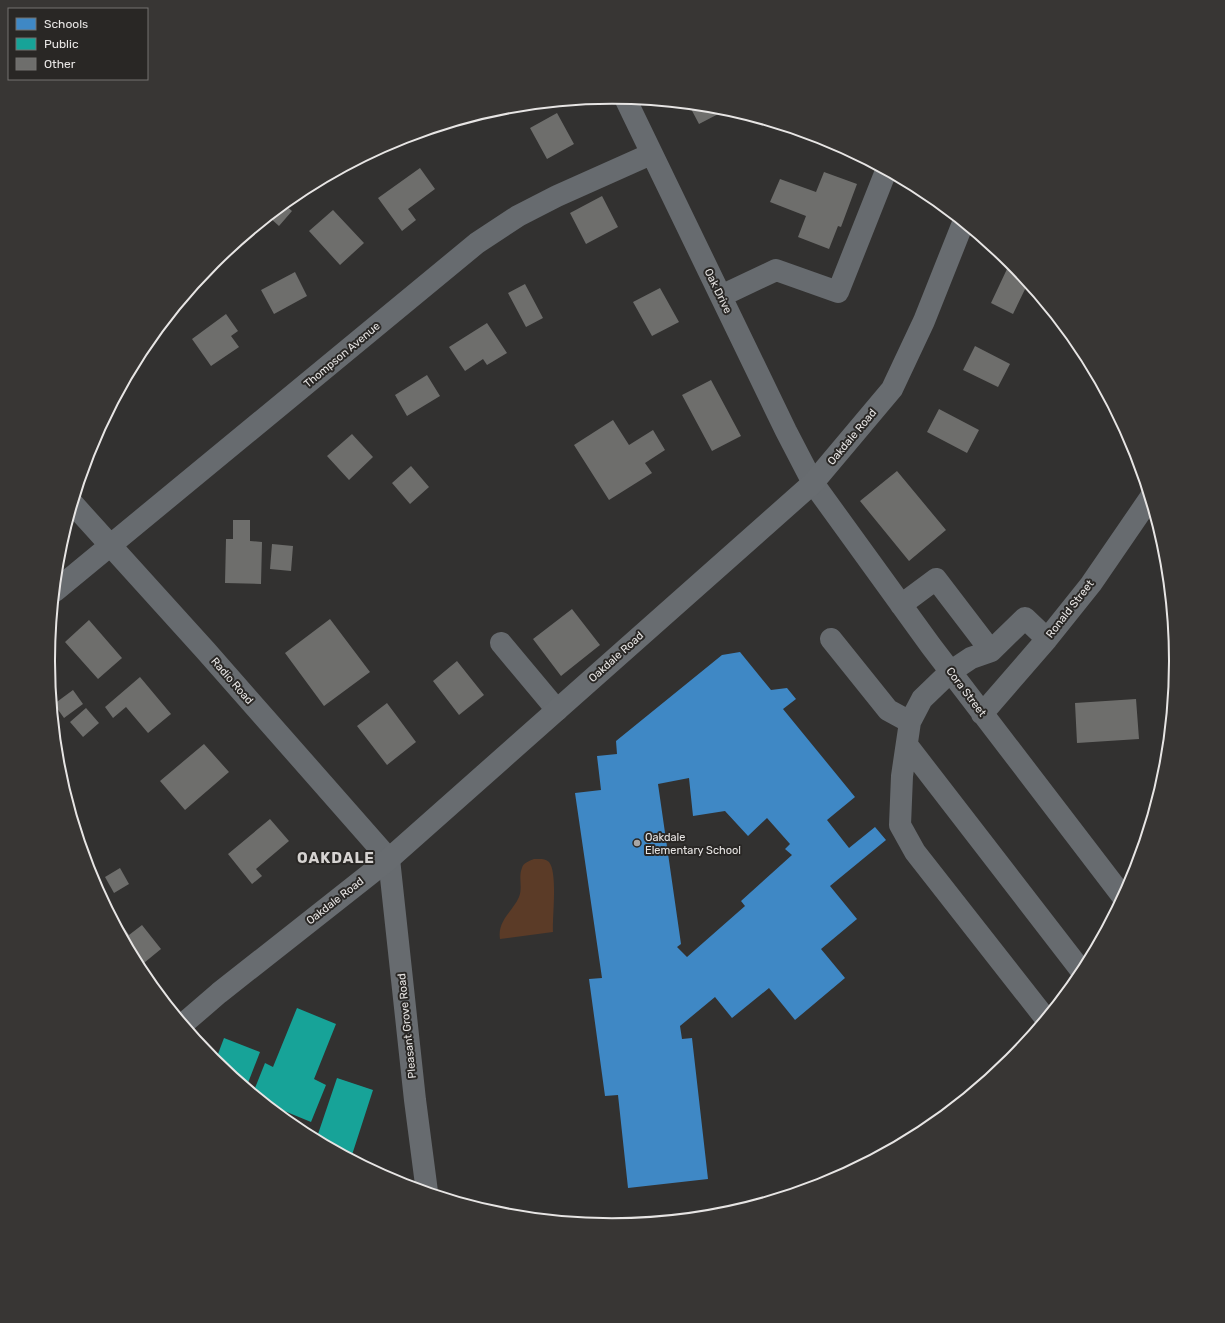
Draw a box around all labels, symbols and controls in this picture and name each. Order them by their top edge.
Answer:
legend [8,8,148,80]
text: Schools [44,17,88,31]
text: Public [44,37,79,51]
text: Other [44,57,76,71]
street label: Oak Drive [702,266,734,316]
street label: Thompson Avenue [301,319,383,391]
street label: Oakdale Road [825,406,879,468]
street label: Ronald Street [1043,577,1097,641]
street label: Oakdale Road [586,629,646,685]
street label: Radio Road [208,655,256,707]
street label: Cora Street [943,665,989,720]
place label: Oakdale Elementary School [645,831,741,857]
marker: Oakdale Elementary School [632,838,642,848]
district label: OAKDALE [297,849,375,867]
street label: Oakdale Road [304,875,366,927]
street label: Pleasant Grove Road [395,973,419,1079]

